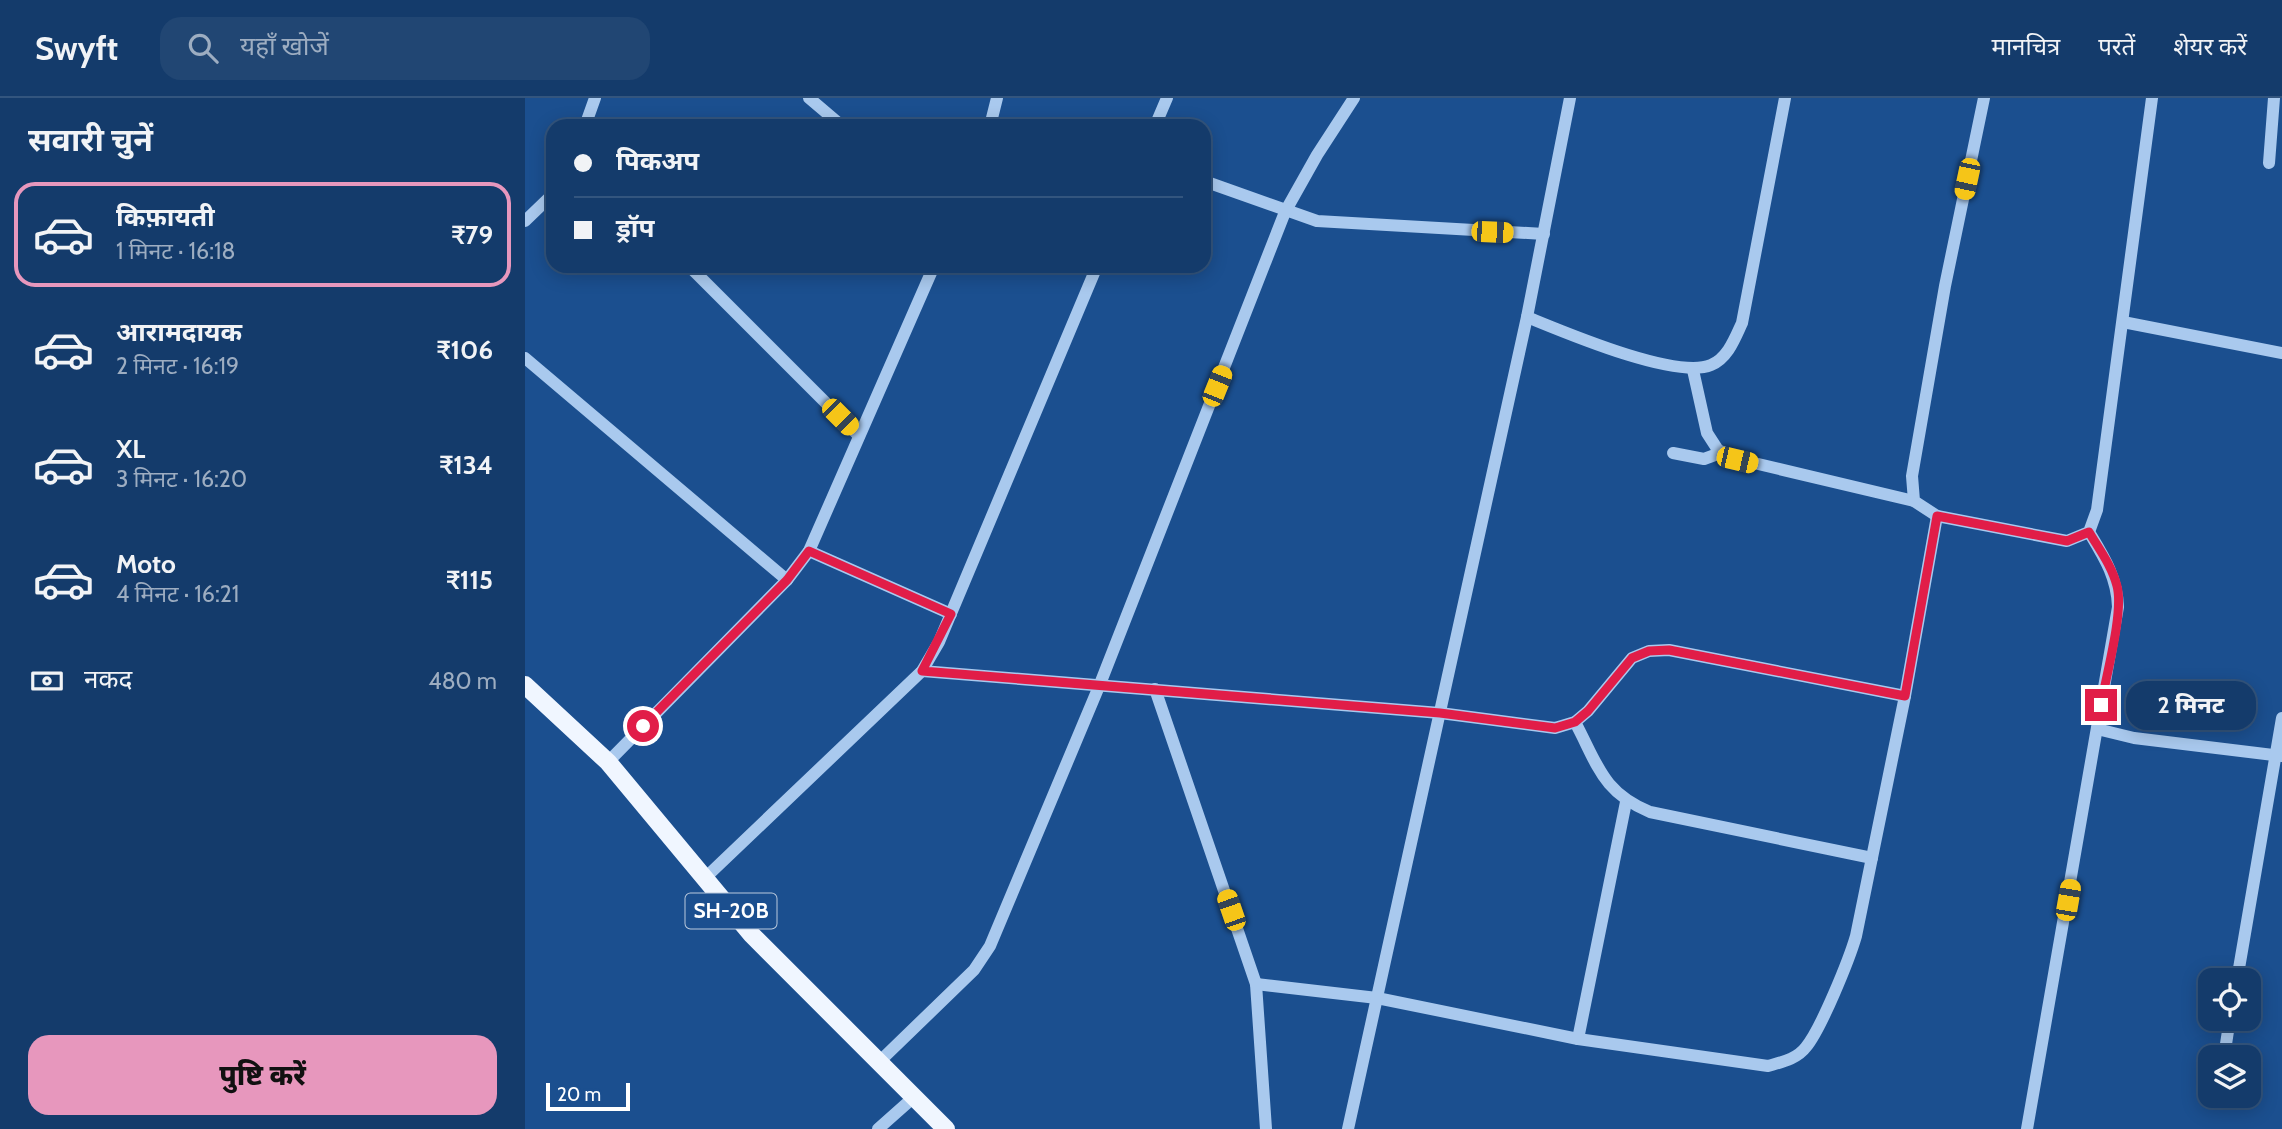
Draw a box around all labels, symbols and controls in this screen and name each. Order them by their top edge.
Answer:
search box [160,17,650,80]
text: Swyft [35,28,118,68]
icon: search [184,29,222,67]
text: यहाँ खोजें [240,30,329,62]
text: मानचित्र [1992,32,2060,61]
text: परतें [2098,32,2135,61]
text: शेयर करें [2173,32,2247,61]
text: सवारी चुनें [28,120,153,159]
text: पिकअप [616,145,699,177]
car [1953,156,1982,202]
text: किफ़ायती [116,201,215,233]
icon: car [32,203,95,266]
text: ड्रॉप [616,212,654,244]
text: ₹79 [451,219,493,251]
car [1471,221,1514,243]
text: 1 मिनट · 16:18 [116,237,235,265]
text: आरामदायक [116,316,242,348]
icon: car [32,318,95,381]
text: ₹106 [436,334,493,366]
text: 2 मिनट · 16:19 [116,352,239,380]
car [1200,363,1235,409]
car [818,395,863,439]
icon: car [32,433,95,496]
text: XL [116,433,145,465]
car [1715,445,1760,475]
text: ₹134 [439,449,493,481]
text: 3 मिनट · 16:20 [116,465,247,493]
icon: car [32,548,95,611]
text: Moto [116,548,176,580]
text: ₹115 [446,564,493,596]
text: 4 मिनट · 16:21 [116,580,239,608]
icon: cash [28,662,66,700]
text: नकद [84,663,132,695]
text: 480 m [428,667,497,695]
callout: 2 मिनट [2125,680,2255,730]
route end [2085,689,2117,721]
text: 2 मिनट [2158,691,2224,719]
route start [627,710,659,742]
car [2055,877,2082,923]
car [1215,887,1248,933]
road number: SH-20B [685,894,777,928]
map controls [2198,968,2261,1108]
button: locate [2198,968,2261,1031]
button: पुष्टि करें [28,1035,497,1115]
button: layers [2198,1045,2261,1108]
scale bar [546,1080,630,1112]
text: 20 m [557,1083,601,1106]

